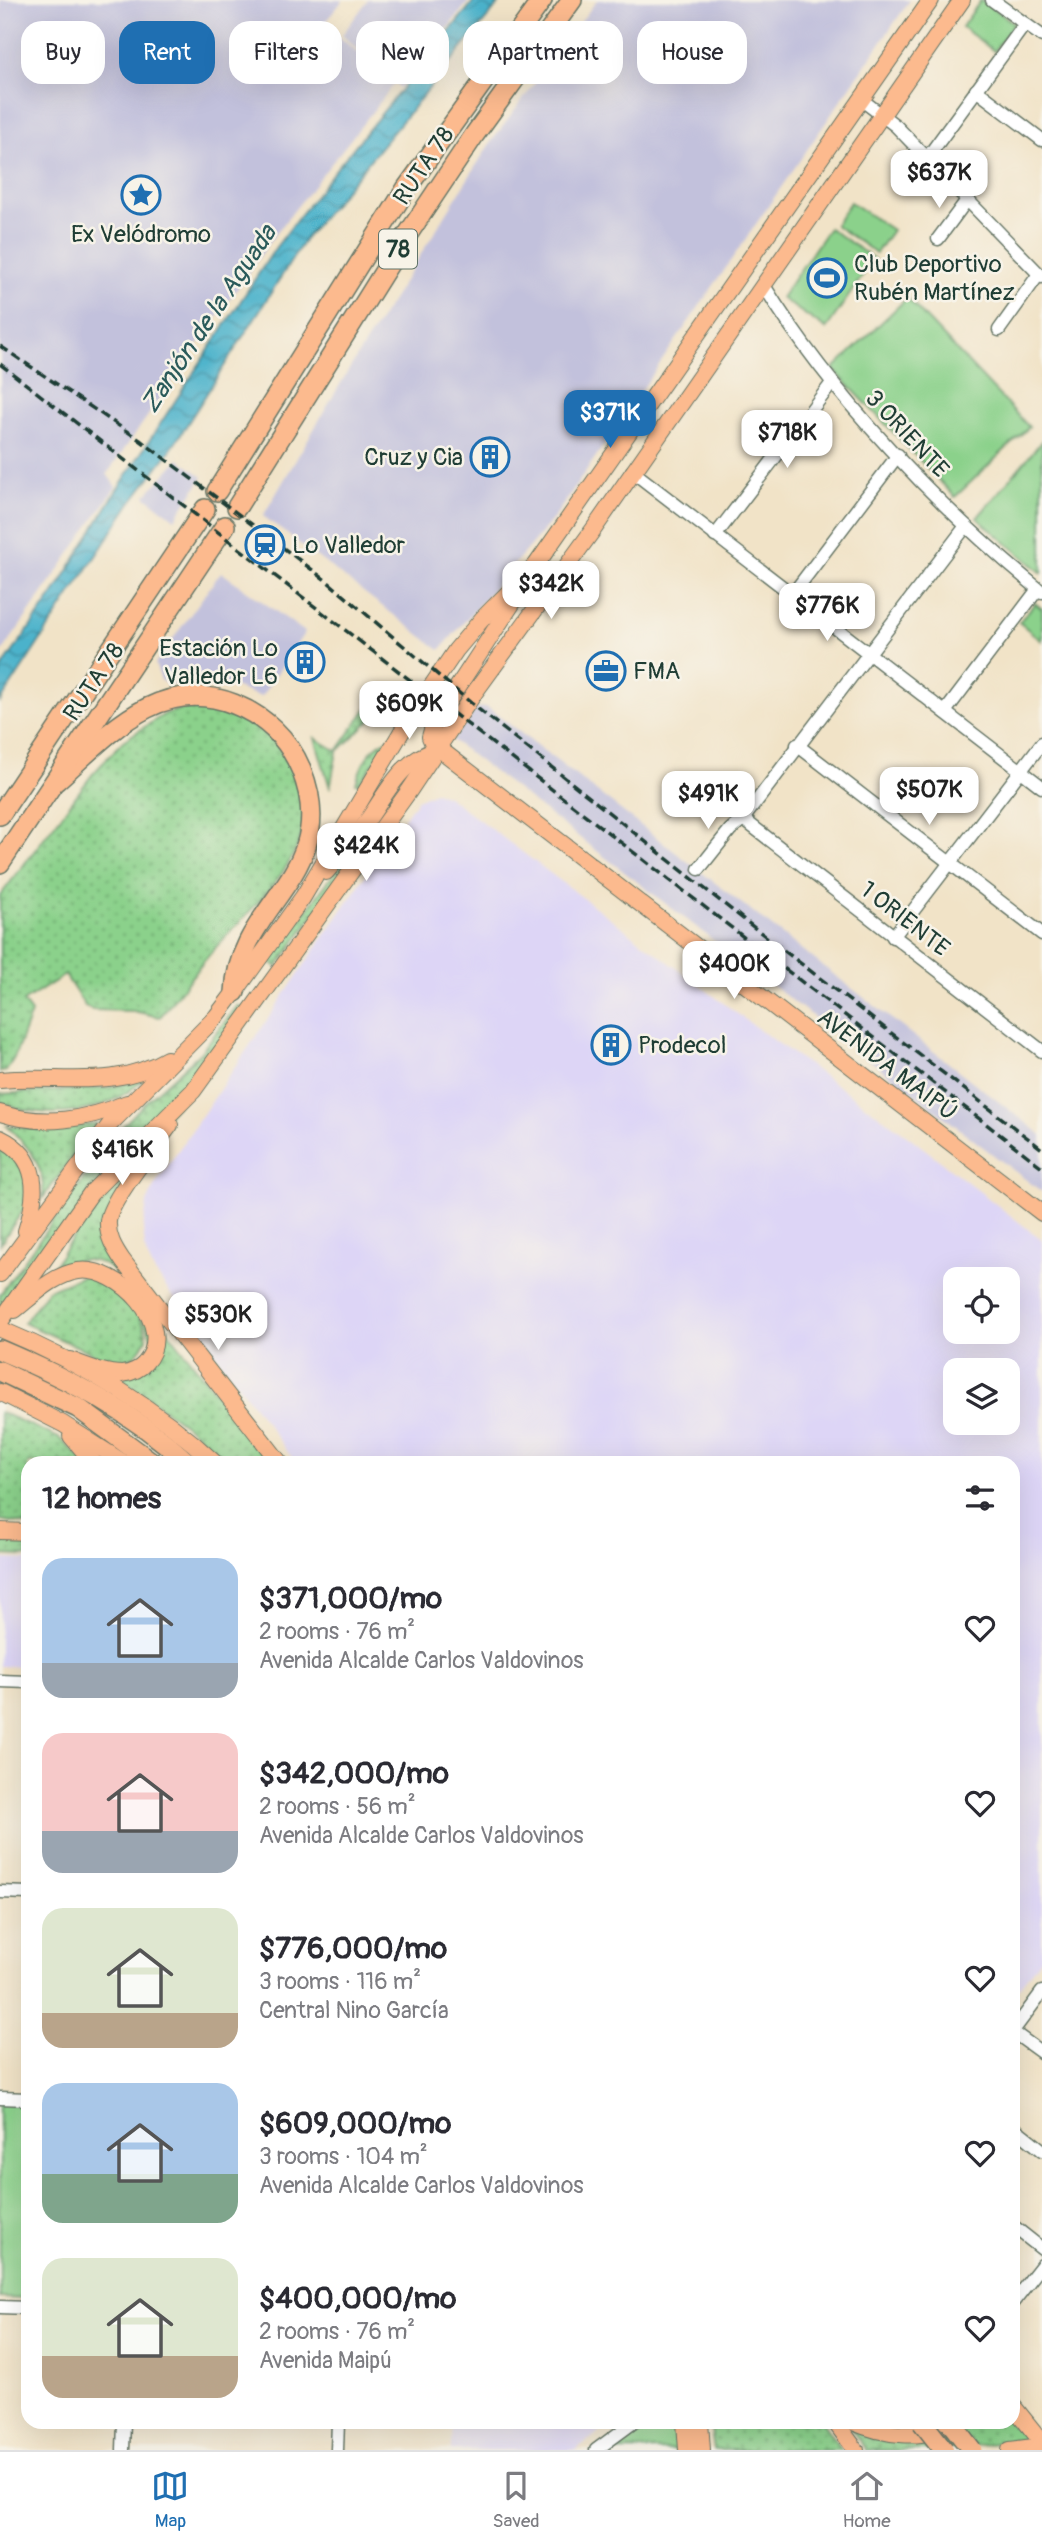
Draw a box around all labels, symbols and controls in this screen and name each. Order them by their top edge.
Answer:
chip: Buy [21,21,105,84]
chip: Rent [119,21,215,84]
chip: Filters [229,21,342,84]
chip: New [356,21,449,84]
chip: Apartment [463,21,623,84]
chip: House [637,21,747,84]
street label: RUTA 78 [387,121,461,211]
pin: $637K [890,150,988,210]
text: $637K [907,158,971,187]
place icon: Ex Velódromo [120,174,162,216]
water label: Zanjón de la Aguada [134,217,285,419]
place label: Ex Velódromo [71,220,211,249]
road number: 78 [379,230,417,268]
place label: Club Deportivo Rubén Martínez [854,250,1015,307]
sports icon: Club Deportivo Rubén Martínez [806,257,848,299]
street label: 3 ORIENTE [859,384,955,484]
pin: $371K [561,391,659,450]
text: $371K [580,398,640,427]
pin: $718K [738,410,836,470]
text: $718K [757,418,817,447]
building icon: Cruz y Cia [469,436,511,478]
place label: Cruz y Cia [364,443,463,472]
station icon: Lo Valledor [244,524,286,566]
place label: Lo Valledor [292,531,406,560]
pin: $342K [502,562,600,621]
text: $342K [518,569,584,598]
pin: $776K [778,584,876,643]
text: $776K [795,591,859,620]
place label: Estación Lo Valledor L6 [159,634,278,691]
street label: RUTA 78 [57,637,131,727]
building icon: Estación Lo Valledor L6 [284,641,326,683]
office icon: FMA [585,650,627,692]
place label: FMA [633,657,680,686]
pin: $609K [360,682,458,741]
text: $609K [375,689,443,718]
pin: $507K [880,768,978,827]
pin: $491K [659,772,757,831]
text: $507K [896,775,962,804]
text: $491K [678,779,738,808]
pin: $424K [317,824,415,883]
text: $424K [333,831,399,860]
street label: 1 ORIENTE [855,875,955,963]
pin: $400K [685,942,783,1001]
text: $400K [698,949,770,978]
street label: AVENIDA MAIPÚ [811,1003,963,1127]
building icon: Prodecol [590,1024,632,1066]
place label: Prodecol [638,1031,726,1060]
pin: $416K [73,1128,171,1187]
text: $416K [91,1135,153,1164]
map controls [943,1267,1020,1435]
button: locate [943,1267,1020,1344]
pin: $530K [169,1292,267,1352]
text: $530K [184,1300,252,1329]
button: layers [943,1358,1020,1435]
icon: filters [961,1479,999,1517]
text: 12 homes [42,1480,161,1517]
text: $371,000/mo [259,1580,442,1617]
icon: home [98,1586,182,1670]
icon: heart [961,1609,999,1647]
text: 2 rooms · 76 m² [259,1617,415,1646]
text: Avenida Alcalde Carlos Valdovinos [259,1646,584,1675]
text: $342,000/mo [259,1755,449,1792]
icon: home [98,1761,182,1845]
icon: heart [961,1784,999,1822]
text: 2 rooms · 56 m² [259,1792,416,1821]
text: Avenida Alcalde Carlos Valdovinos [259,1821,584,1850]
text: $776,000/mo [259,1930,447,1967]
icon: home [98,1936,182,2020]
icon: heart [961,1959,999,1997]
text: 3 rooms · 116 m² [259,1967,421,1996]
text: Central Nino García [259,1996,449,2025]
text: $609,000/mo [259,2105,451,2142]
icon: home [98,2111,182,2195]
icon: heart [961,2134,999,2172]
text: 3 rooms · 104 m² [259,2142,428,2171]
text: Avenida Alcalde Carlos Valdovinos [259,2171,584,2200]
text: $400,000/mo [259,2280,456,2317]
icon: home [98,2286,182,2370]
icon: heart [961,2309,999,2347]
text: 2 rooms · 76 m² [259,2317,415,2346]
text: Avenida Maipú [259,2346,392,2375]
tab: Map [151,2467,189,2533]
tab: Saved [492,2467,540,2533]
tab: Home [843,2467,891,2533]

